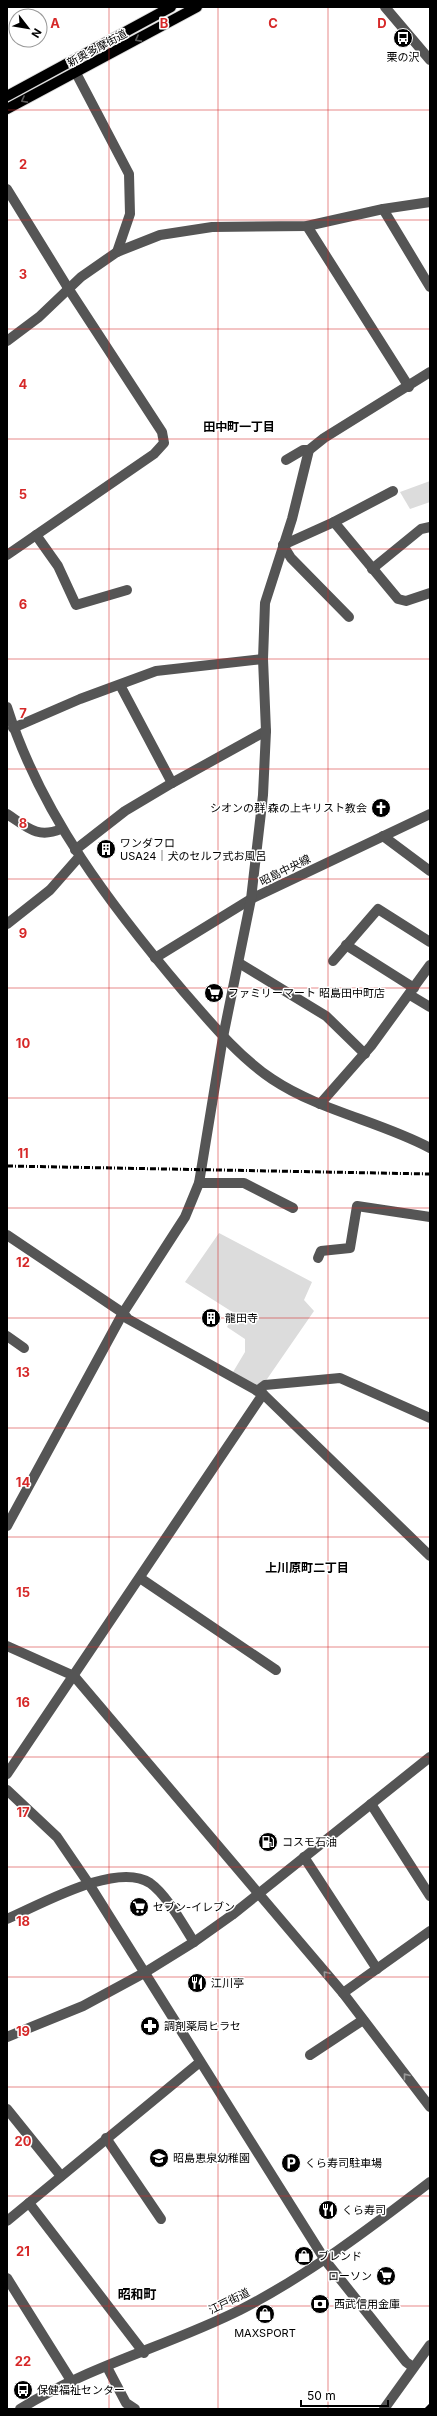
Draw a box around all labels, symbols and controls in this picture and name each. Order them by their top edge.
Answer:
north arrow [8,8,48,48]
text: A [50,15,60,31]
text: B [160,15,169,31]
text: C [268,15,278,31]
text: D [377,15,387,31]
text: N [28,26,45,40]
street label: 新奥多摩街道 [65,26,129,70]
bus stop icon: 栗の沢 [392,27,414,49]
one-way arrow [135,34,143,42]
place label: 栗の沢 [387,50,420,64]
one-way arrow [21,96,28,103]
text: 2 [19,156,27,172]
text: 3 [19,266,27,282]
text: 4 [19,376,28,392]
district label: 田中町一丁目 [203,419,275,434]
text: 5 [19,486,27,502]
text: 6 [19,596,27,612]
text: 7 [19,705,27,721]
church icon: シオンの群 森の上キリスト教会 [370,797,392,819]
place label: シオンの群 森の上キリスト教会 [210,801,367,815]
text: 8 [19,815,27,831]
place label: ワンダフロ USA24｜犬のセルフ式お風呂 [120,836,266,863]
building icon: ワンダフロ USA24｜犬のセルフ式お風呂 [95,838,117,860]
street label: 昭島中央線 [257,852,313,888]
text: 9 [19,925,27,941]
supermarket icon: ファミリーマート 昭島田中町店 [203,982,225,1004]
place label: ファミリーマート 昭島田中町店 [228,986,385,1000]
text: 10 [16,1035,30,1051]
text: 11 [17,1145,29,1161]
text: 12 [16,1254,30,1270]
building icon: 龍田寺 [200,1307,222,1329]
place label: 龍田寺 [225,1311,258,1325]
text: 13 [16,1364,30,1380]
text: 14 [16,1474,30,1490]
district label: 上川原町二丁目 [265,1560,349,1575]
text: 15 [16,1584,30,1600]
text: 16 [16,1694,30,1710]
text: 17 [16,1804,30,1820]
fuel station icon: コスモ石油 [257,1831,279,1853]
place label: コスモ石油 [282,1835,337,1849]
supermarket icon: セブン-イレブン [128,1896,150,1918]
place label: セブン-イレブン [153,1900,235,1914]
text: 18 [16,1913,30,1929]
one-way arrow [324,1971,331,1978]
restaurant icon: 江川亭 [186,1972,208,1994]
place label: 江川亭 [211,1976,244,1990]
pharmacy icon: 調剤薬局ヒラセ [139,2015,161,2037]
place label: 調剤薬局ヒラセ [164,2019,241,2033]
text: 19 [16,2023,30,2039]
one-way arrow [404,2074,411,2081]
text: 20 [15,2133,32,2149]
school or university icon: 昭島恵泉幼稚園 [148,2147,170,2169]
place label: 昭島恵泉幼稚園 [173,2151,250,2165]
parking icon: くら寿司駐車場 [280,2152,302,2174]
place label: くら寿司駐車場 [305,2156,382,2170]
restaurant icon: くら寿司 [317,2199,339,2221]
place label: くら寿司 [342,2203,386,2217]
text: 21 [16,2243,30,2259]
shop icon: ブレンド [293,2245,315,2267]
place label: ブレンド [318,2249,362,2263]
supermarket icon: ローソン [375,2265,397,2287]
place label: ローソン [328,2269,372,2283]
street label: 江戸街道 [206,2285,252,2317]
district label: 昭和町 [117,2286,157,2302]
bank icon: 西武信用金庫 [309,2293,331,2315]
place label: 西武信用金庫 [334,2297,400,2311]
shop icon: MAXSPORT [254,2303,276,2325]
place label: MAXSPORT [234,2326,296,2340]
text: 22 [15,2353,31,2369]
bus stop icon: 保健福祉センター [12,2379,34,2401]
scale bar [301,2382,388,2408]
place label: 保健福祉センター [37,2383,125,2397]
text: 50 m [307,2388,336,2403]

